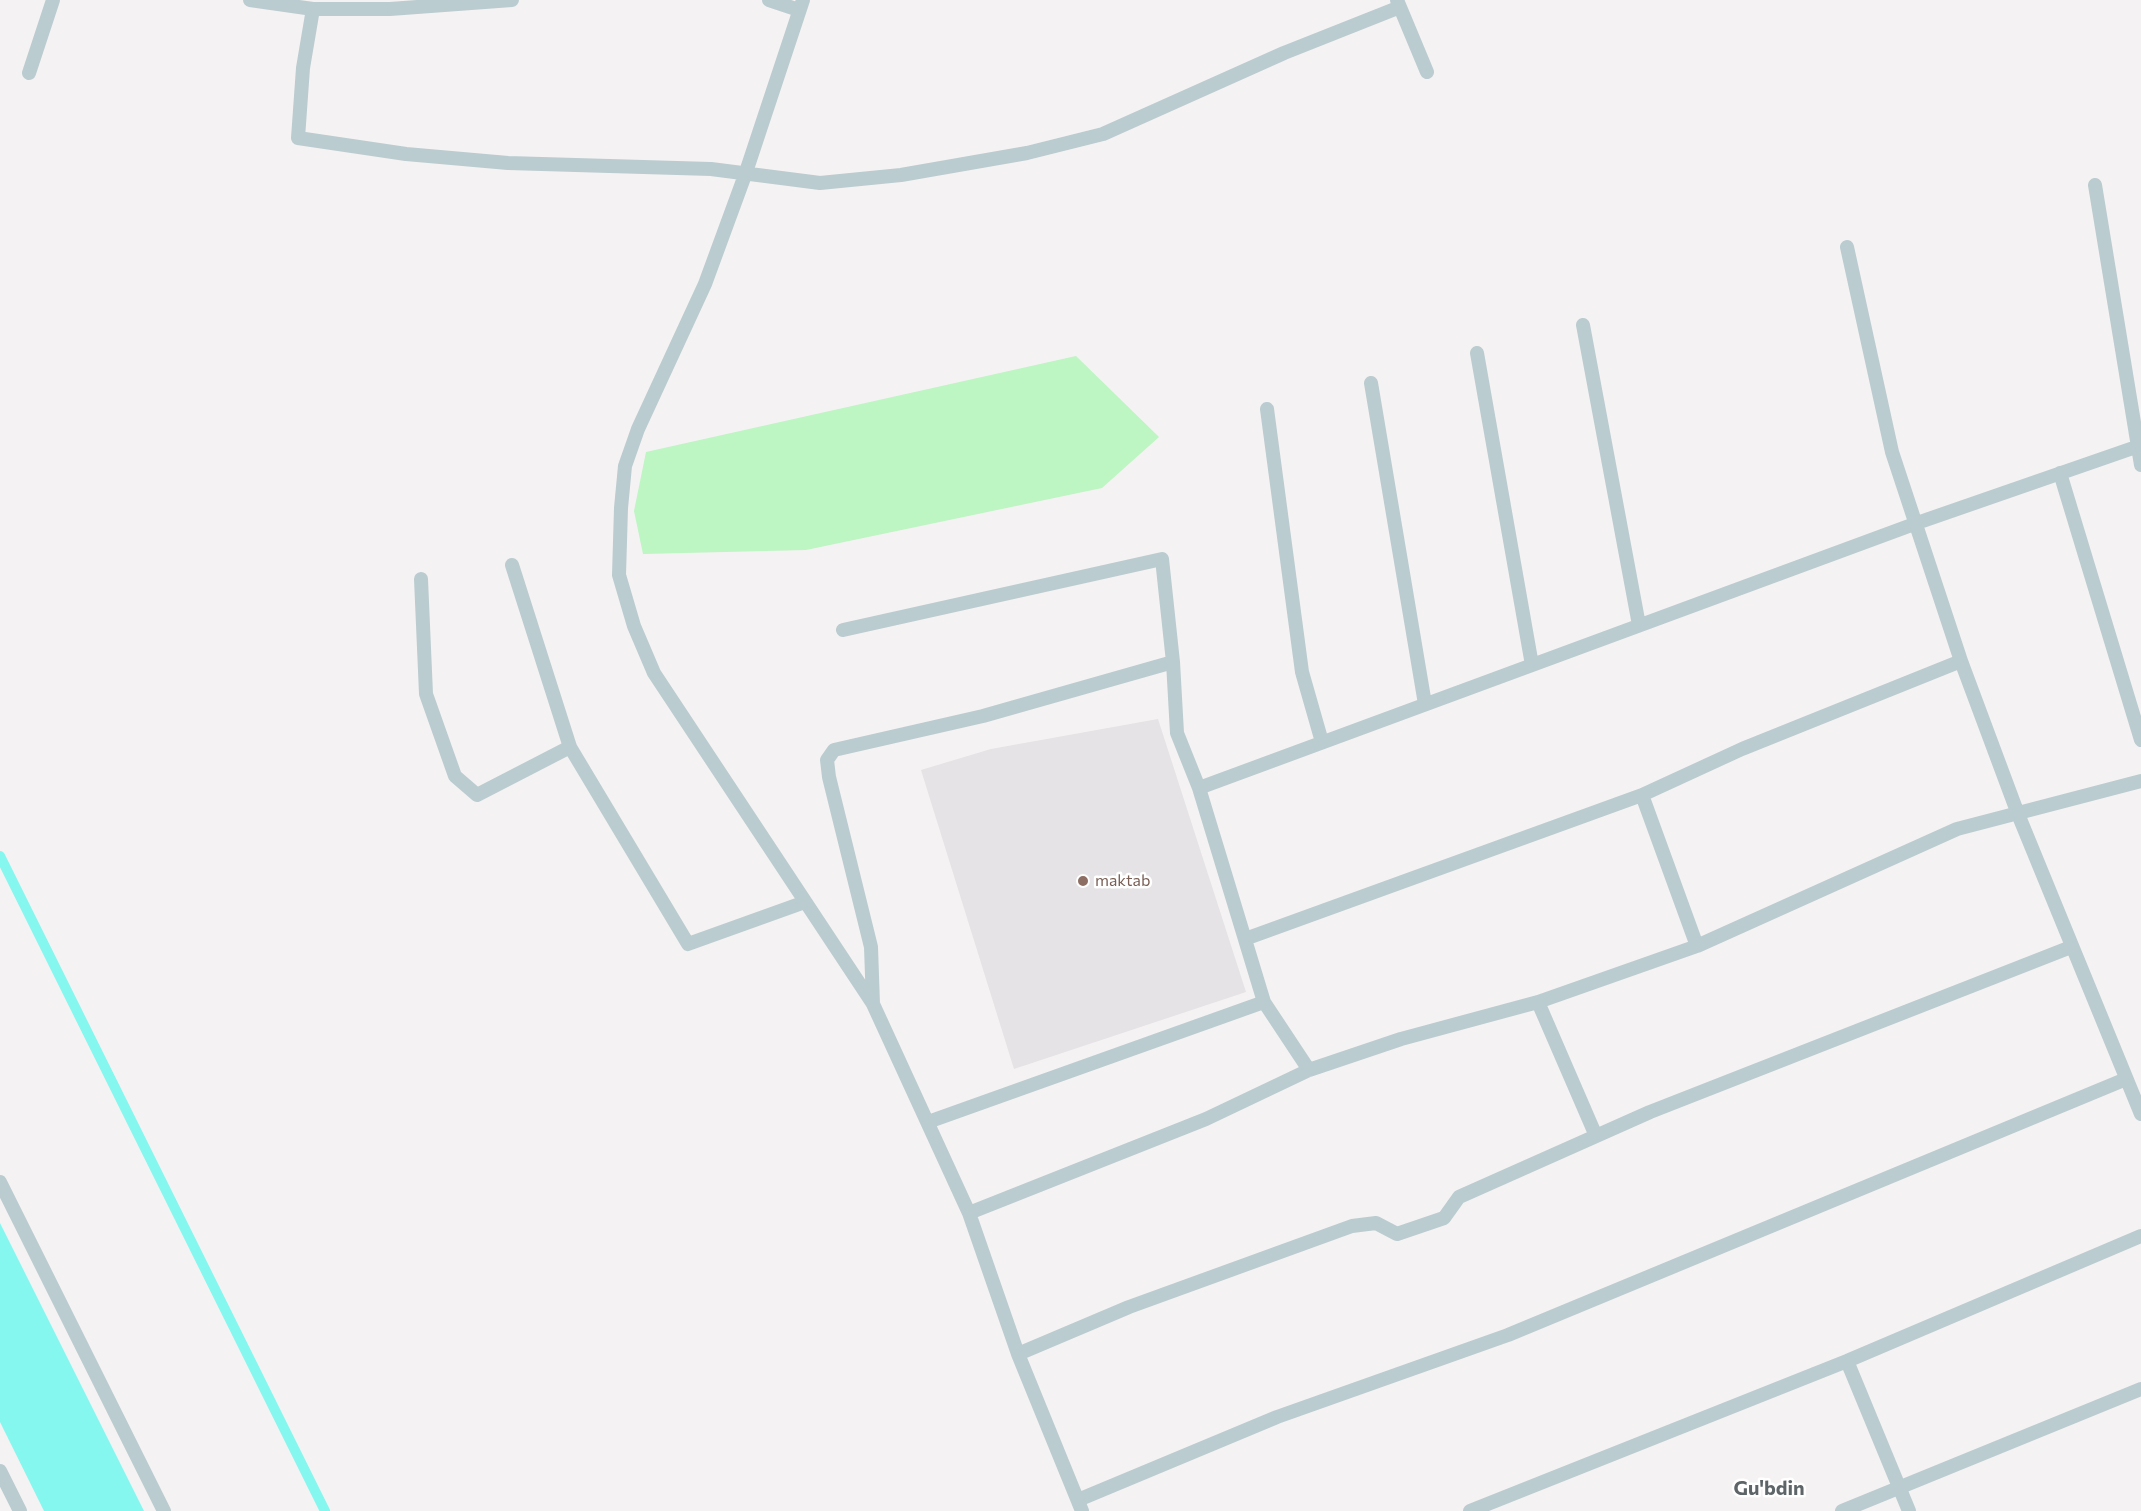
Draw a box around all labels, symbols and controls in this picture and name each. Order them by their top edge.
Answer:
place label: maktab [1095,871,1150,891]
marker: maktab [1076,874,1090,888]
district label: Gu'bdin [1733,1476,1805,1500]

